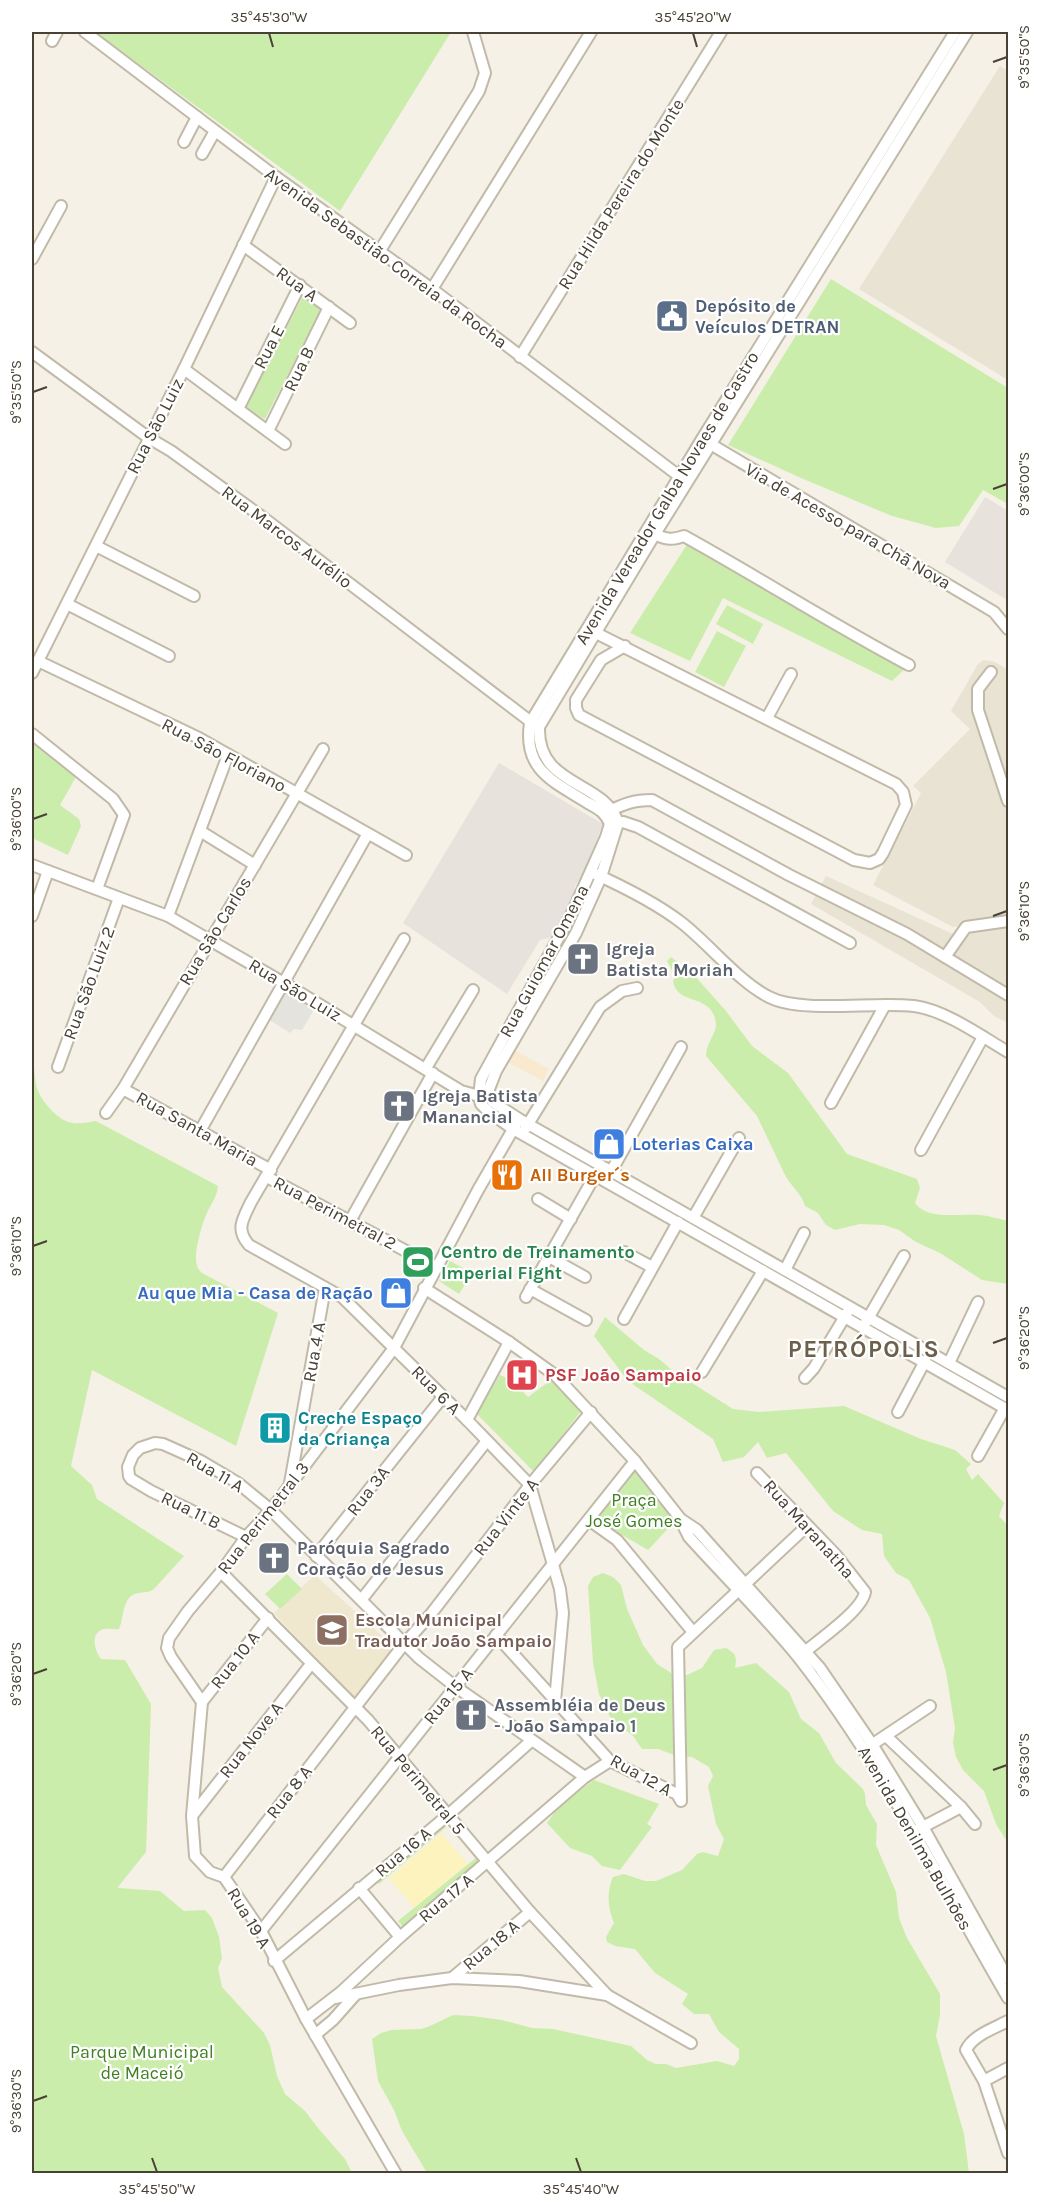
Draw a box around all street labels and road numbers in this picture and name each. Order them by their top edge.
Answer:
street label: Rua Hilda Pereira do Monte [553,94,689,294]
street label: Avenida Sebastião Correia da Rocha [261,163,511,353]
street label: Rua A [272,261,322,307]
street label: Rua E [249,321,289,373]
street label: Rua B [279,343,319,395]
street label: Avenida Vereador Galba Novaes de Castro [570,347,764,649]
street label: Rua São Luiz [122,375,188,477]
street label: Via de Acesso para Chã Nova [741,458,955,594]
street label: Rua Marcos Aurélio [217,481,357,593]
street label: Rua São Floriano [158,713,290,797]
street label: Rua São Carlos [174,873,256,989]
street label: Rua Guiomar Omena [494,881,594,1041]
street label: Rua São Luiz 2 [58,923,120,1043]
street label: Rua São Luiz [245,954,345,1026]
street label: Rua Santa Maria [132,1086,262,1172]
street label: Rua Perimetral 2 [270,1171,400,1255]
street label: Rua 4 A [298,1320,330,1384]
street label: Rua 6 A [407,1361,465,1419]
street label: Rua 11 A [182,1447,248,1497]
street label: Rua Perimetral 3 [212,1457,314,1579]
street label: Rua 3A [342,1462,394,1520]
street label: Rua Vinte A [469,1474,543,1560]
street label: Rua Maranatha [759,1475,859,1583]
street label: Rua 11 B [158,1486,224,1534]
street label: Rua 10 A [206,1627,264,1693]
street label: Rua 15 A [418,1663,478,1729]
street label: Rua Nove A [214,1697,288,1783]
street label: Rua Perimetral 5 [366,1721,470,1839]
street label: Avenida Denilma Bulhões [853,1742,977,1934]
street label: Rua 12 A [606,1749,676,1801]
street label: Rua 8 A [261,1761,317,1823]
street label: Rua 16 A [370,1822,436,1882]
street label: Rua 17 A [414,1869,478,1927]
street label: Rua 19 A [222,1884,276,1952]
street label: Rua 18 A [458,1915,524,1975]

